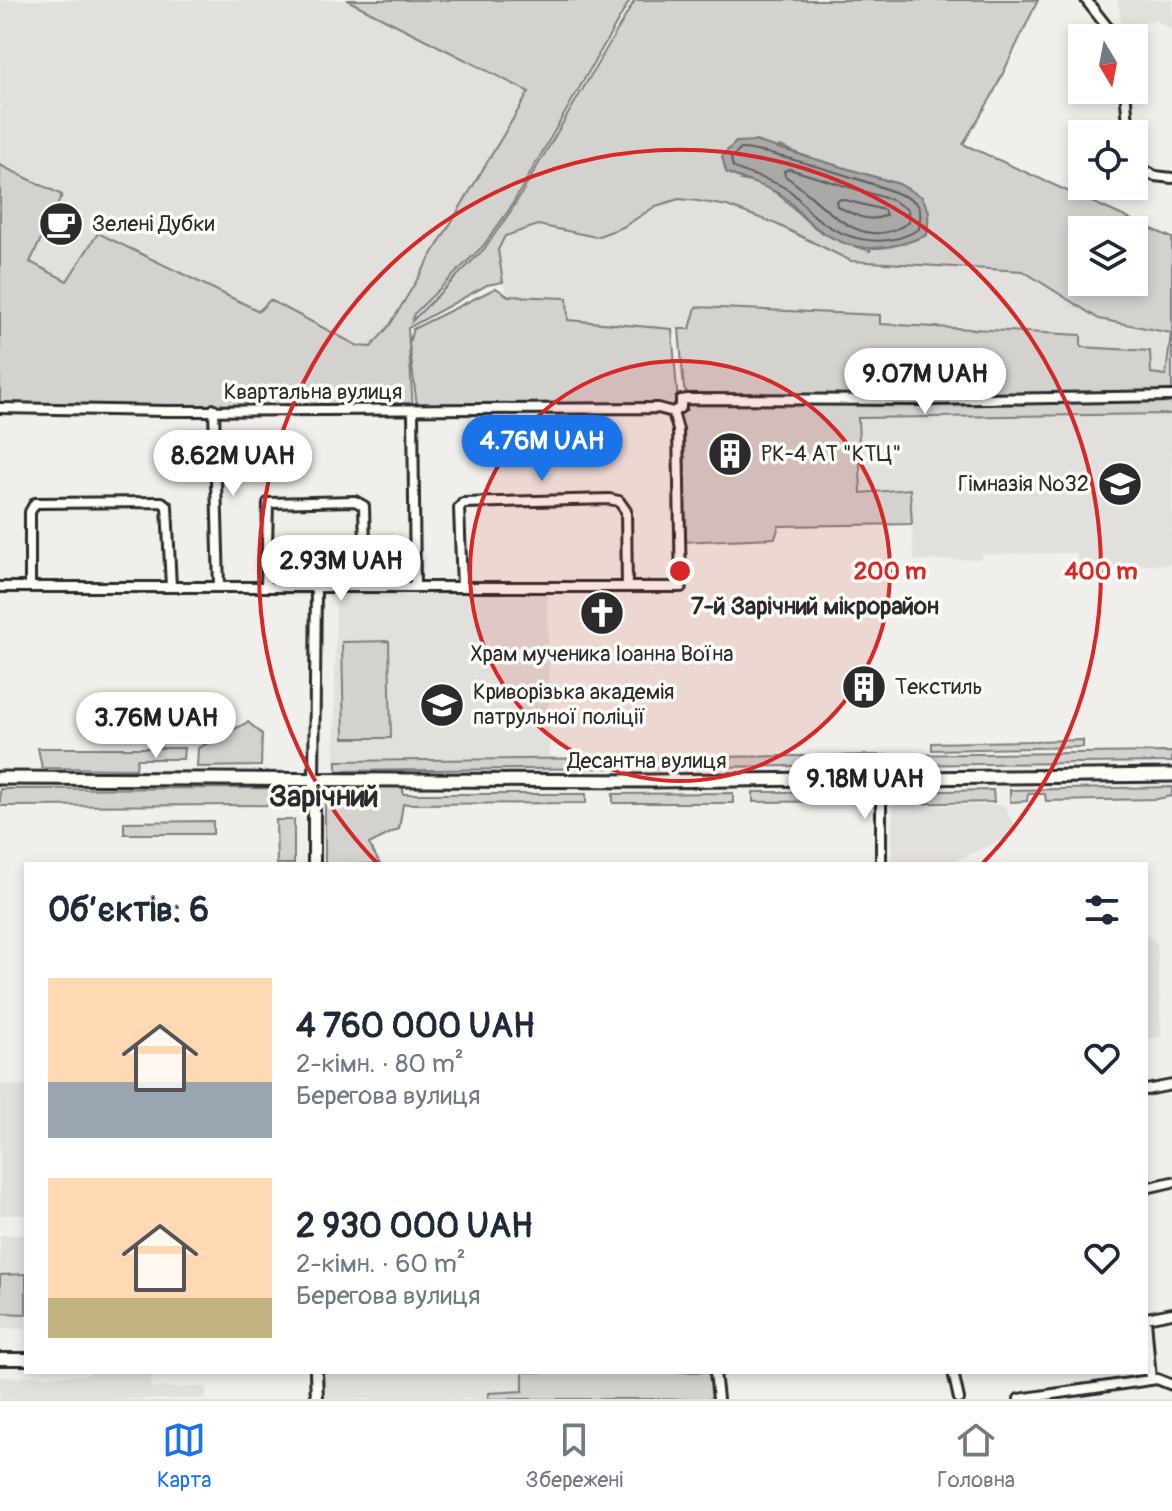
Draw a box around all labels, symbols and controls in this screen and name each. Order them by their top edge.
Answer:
north arrow [1068,24,1148,104]
map controls [1068,24,1148,296]
button: locate [1068,120,1148,200]
cafe icon: Зелені Дубки [37,200,85,248]
place label: Зелені Дубки [92,210,215,238]
button: layers [1068,216,1148,296]
pin: 9.07M UAH [833,348,1017,416]
text: 9.07M UAH [862,358,988,390]
street label: Квартальна вулиця [224,378,402,406]
pin: 4.76M UAH [450,415,634,483]
text: 4.76M UAH [480,425,604,457]
pin: 8.62M UAH [141,430,325,498]
building icon: РК-4 АТ "КТЦ" [706,430,754,478]
text: 8.62M UAH [171,440,295,472]
place label: РК-4 АТ "КТЦ" [761,440,901,468]
school or university icon: Гімназія №32 [1096,460,1144,508]
place label: Гімназія №32 [958,470,1089,498]
pin: 2.93M UAH [249,535,433,603]
text: 2.93M UAH [279,545,403,577]
centre of rings [666,557,694,585]
text: 200 m [854,557,926,586]
text: 400 m [1064,557,1138,586]
church icon: Храм мученика Іоанна Воїна [578,589,626,637]
district label: 7-й Зарічний мікрорайон [691,592,939,621]
place label: Храм мученика Іоанна Воїна [471,640,733,668]
building icon: Текстиль [840,663,888,711]
place label: Текстиль [895,673,983,701]
place label: Криворізька академія патрульної поліції [473,678,674,731]
school or university icon: Криворізька академія патрульної поліції [418,681,466,729]
pin: 3.76M UAH [64,692,248,760]
text: 3.76M UAH [94,702,218,734]
street label: Десантна вулиця [566,747,727,775]
pin: 9.18M UAH [773,753,957,821]
text: 9.18M UAH [806,763,924,795]
district label: Зарічний [269,778,379,815]
icon: filters [1080,888,1124,932]
text: Об’єктів: 6 [48,889,209,932]
text: 4 760 000 UAH [296,1005,535,1048]
icon: home [112,1010,208,1106]
icon: heart [1080,1036,1124,1080]
text: 2-кімн. · 80 m² [296,1048,464,1080]
text: Берегова вулиця [296,1080,481,1112]
text: 2 930 000 UAH [296,1205,533,1248]
icon: home [112,1210,208,1306]
icon: heart [1080,1236,1124,1280]
text: 2-кімн. · 60 m² [296,1248,466,1280]
text: Берегова вулиця [296,1280,481,1312]
tab: Карта [157,1418,212,1494]
tab: Збережені [526,1418,623,1494]
tab: Головна [937,1418,1015,1494]

